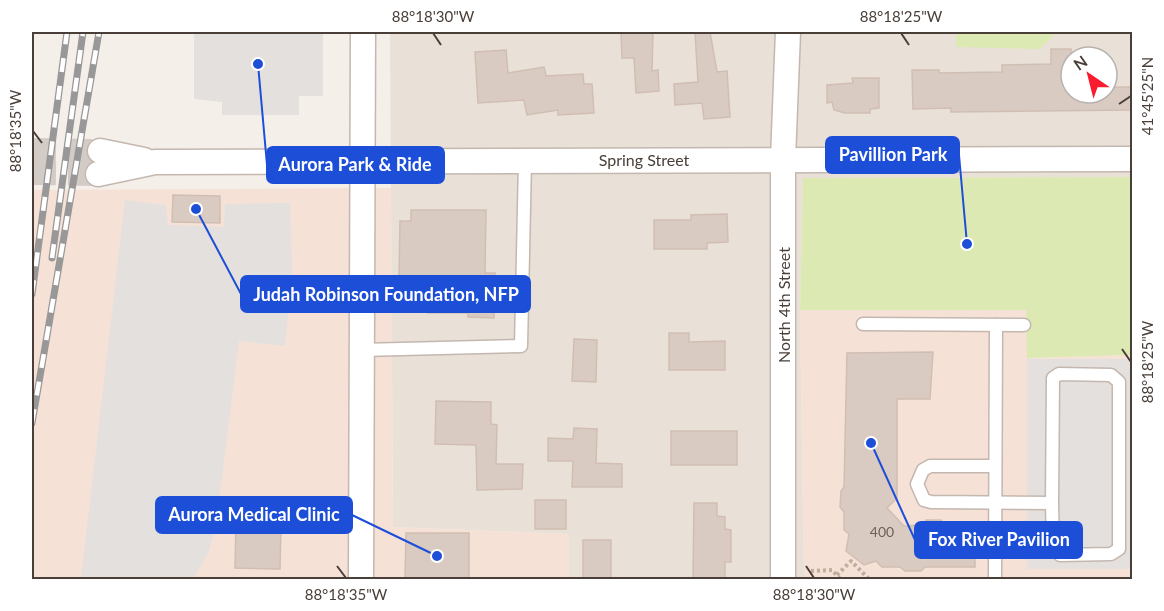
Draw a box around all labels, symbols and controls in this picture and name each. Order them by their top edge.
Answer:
text: 88°18'30"W [392,7,475,25]
text: 88°18'25"W [860,7,943,25]
north arrow [1059,45,1119,105]
text: N [1070,51,1091,74]
text: 41°45'25"N [1138,57,1156,135]
text: 88°18'35"W [6,89,24,172]
callout: Pavillion Park [826,137,959,173]
text: Pavillion Park [839,143,948,165]
callout: Aurora Park & Ride [267,147,444,183]
street label: Spring Street [599,150,690,169]
text: Aurora Park & Ride [277,153,432,175]
street label: North 4th Street [774,247,793,363]
callout: Judah Robinson Foundation, NFP [241,276,530,312]
text: Judah Robinson Foundation, NFP [253,283,519,305]
text: 88°18'25"W [1138,320,1156,403]
callout: Aurora Medical Clinic [156,497,352,533]
text: Aurora Medical Clinic [167,503,340,525]
callout: Fox River Pavilion [915,522,1082,558]
house number: 400 [870,523,894,540]
text: Fox River Pavilion [928,528,1070,550]
text: 88°18'35"W [305,585,388,603]
text: 88°18'30"W [773,585,856,603]

